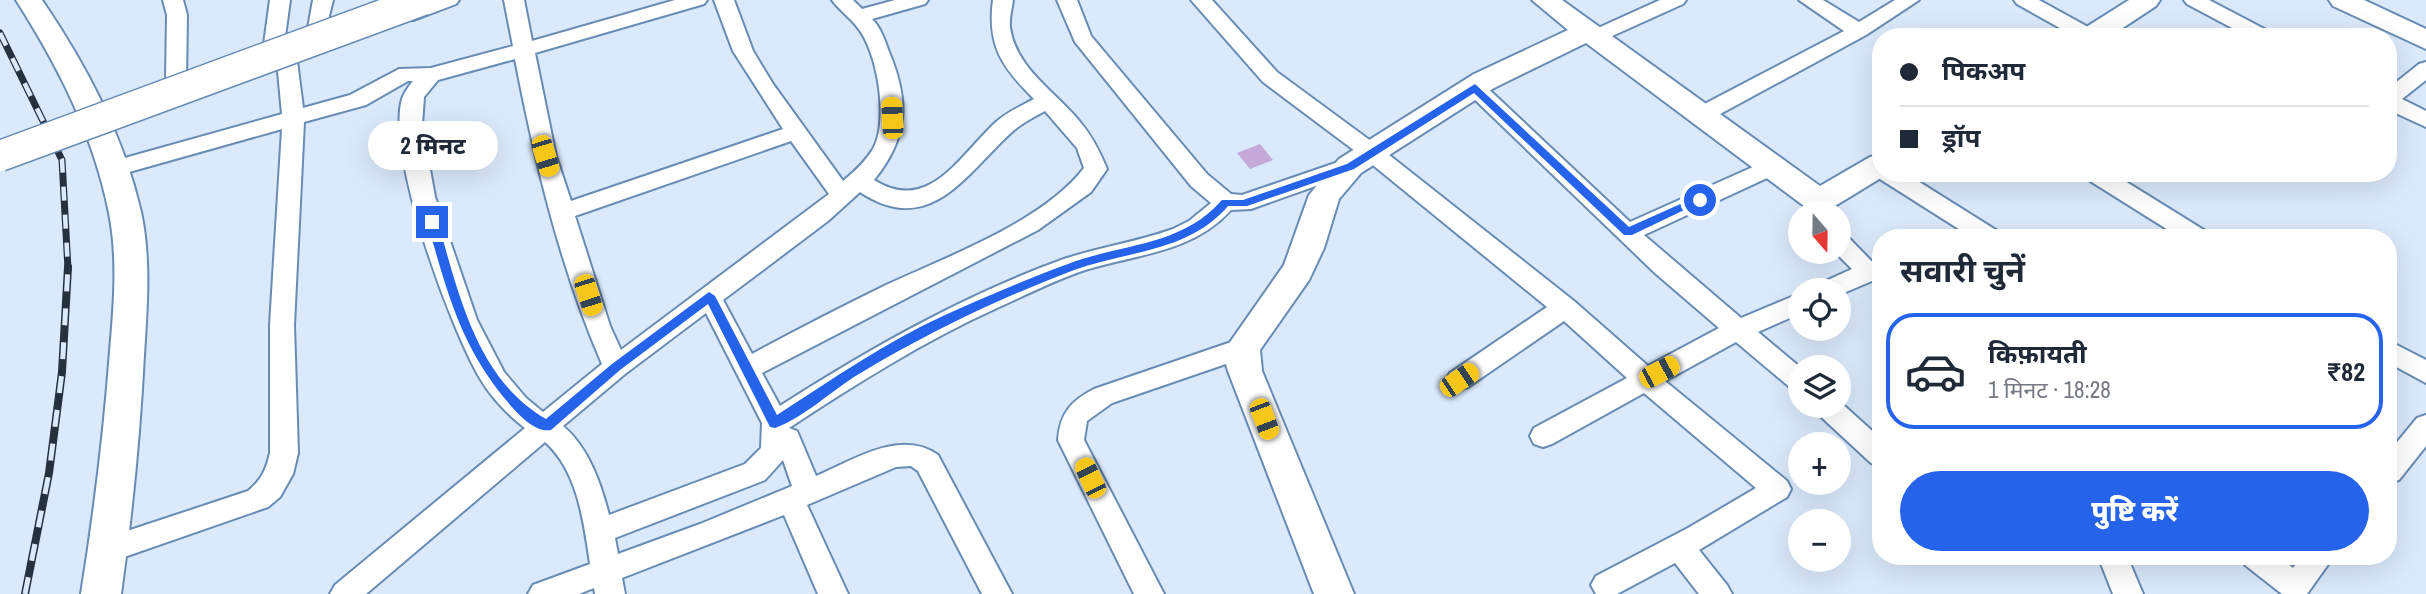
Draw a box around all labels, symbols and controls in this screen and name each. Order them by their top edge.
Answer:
text: पिकअप [1942,53,2025,88]
car [881,96,904,140]
callout: 2 मिनट [367,120,497,170]
text: ड्रॉप [1942,120,1980,155]
text: 2 मिनट [400,130,466,161]
car [529,133,562,179]
route start [1684,184,1716,216]
north arrow [1788,201,1852,264]
map controls [1788,201,1851,572]
route end [416,206,448,238]
text: सवारी चुनें [1900,249,2025,292]
car [572,272,605,318]
button: locate [1788,278,1851,341]
text: किफ़ायती [1988,336,2087,371]
icon: car [1904,340,1967,403]
car [1636,353,1683,391]
text: ₹82 [2326,354,2365,389]
button: layers [1788,355,1851,418]
car [1436,360,1483,400]
text: 1 मिनट · 18:28 [1988,374,2111,405]
car [1247,396,1282,442]
button: + [1788,432,1851,495]
car [1072,455,1109,501]
button: पुष्टि करें [1900,471,2369,551]
button: − [1788,509,1851,572]

